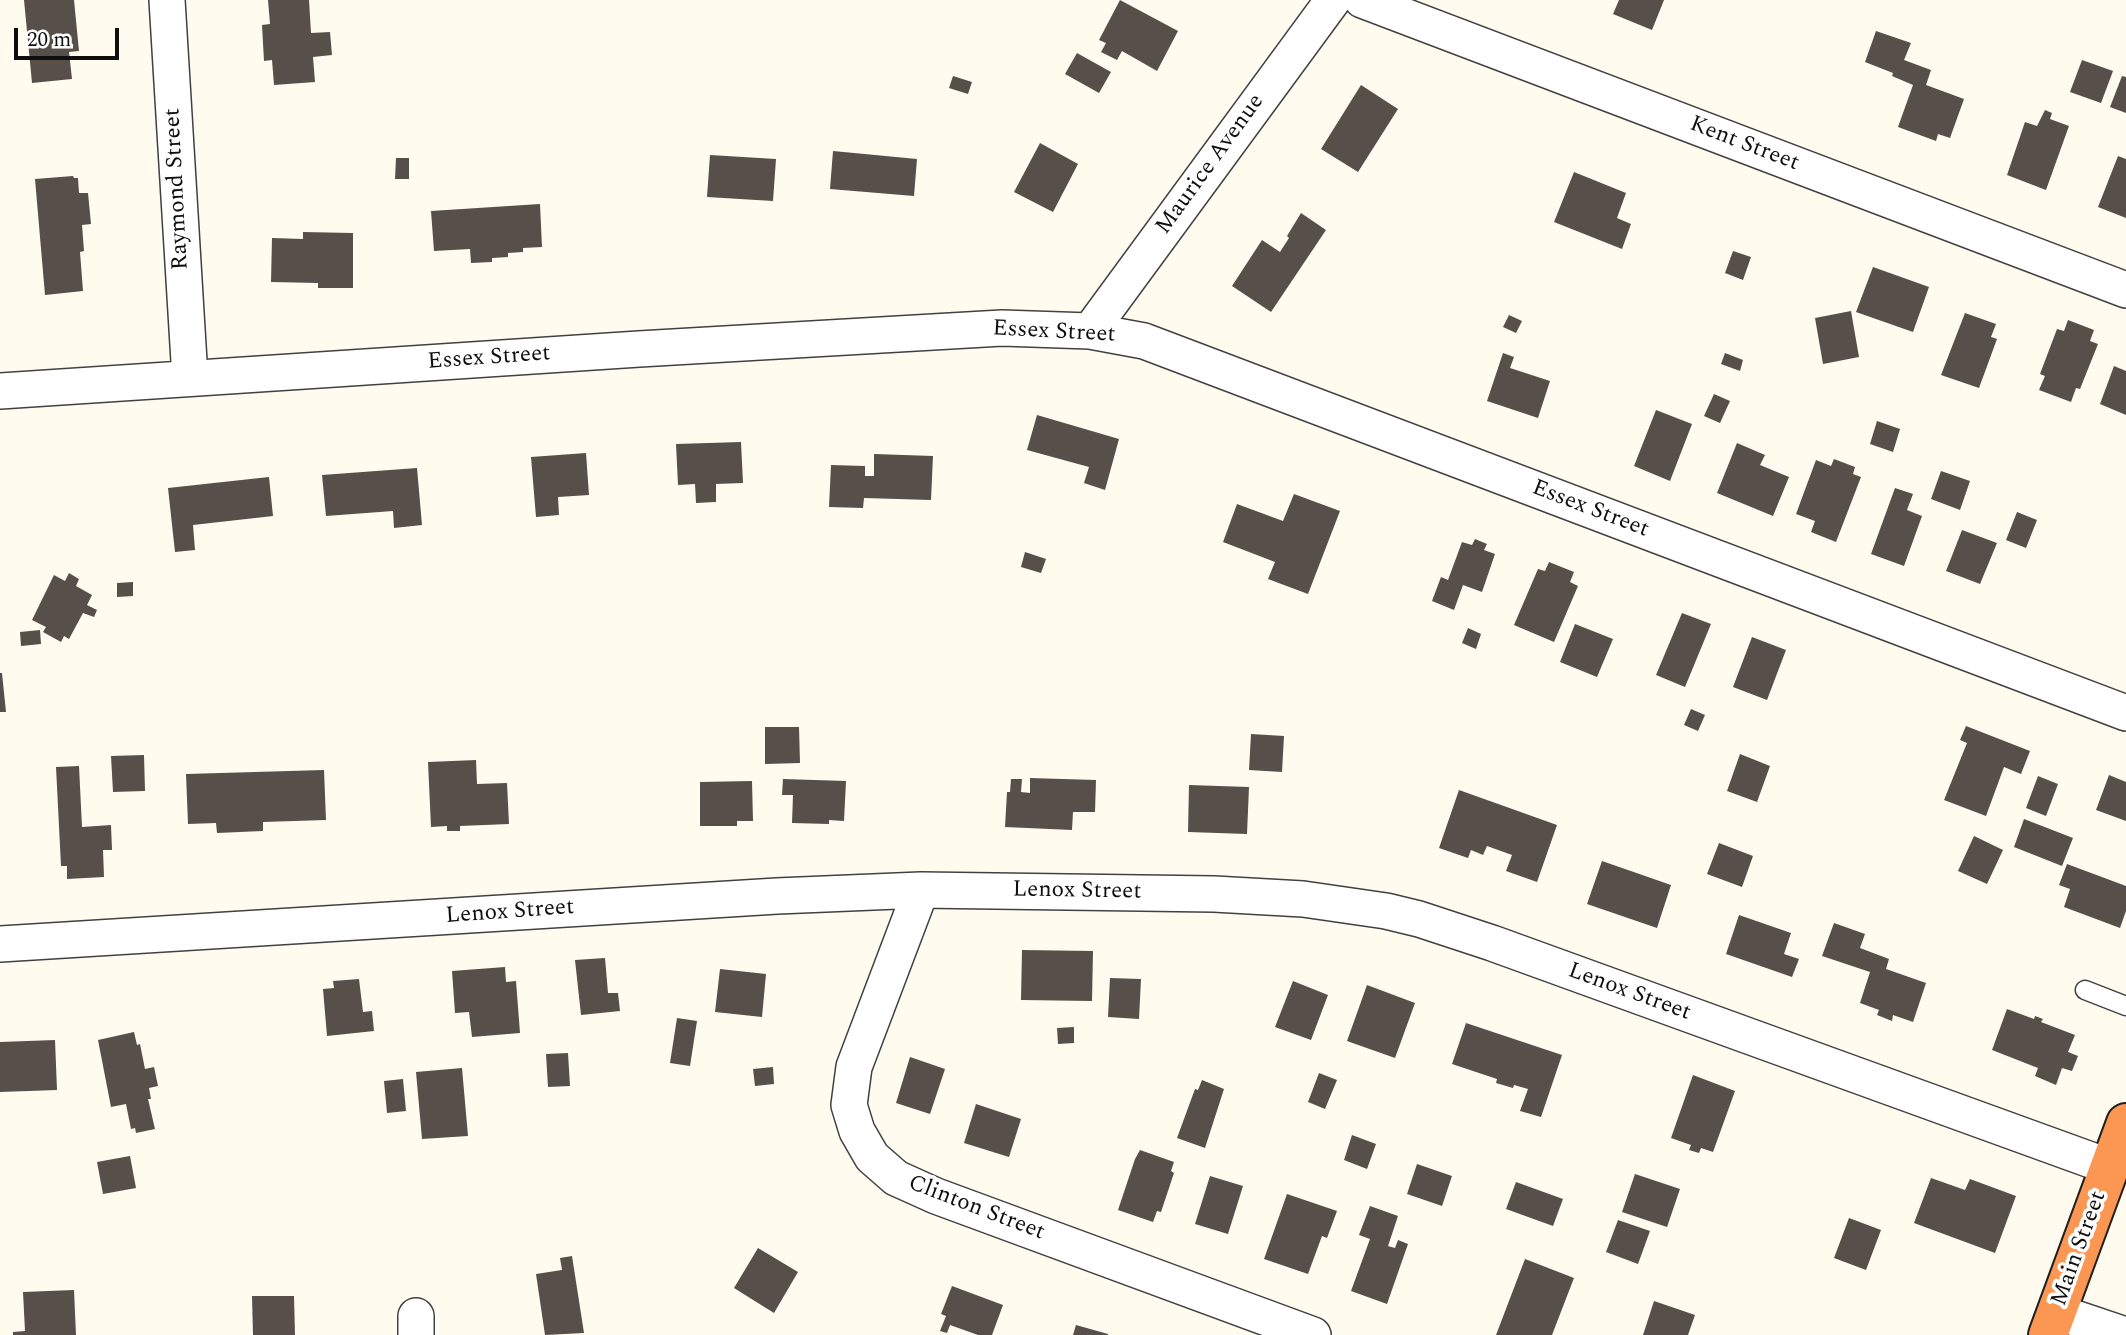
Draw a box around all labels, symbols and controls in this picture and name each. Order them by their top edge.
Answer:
scale bar [18,14,122,58]
text: 20 m [27,24,71,56]
street label: Maurice Avenue [1151,90,1271,240]
street label: Raymond Street [160,107,196,271]
street label: Kent Street [1685,112,1803,178]
street label: Essex Street [992,316,1116,350]
street label: Essex Street [427,341,551,377]
street label: Essex Street [1528,475,1652,545]
street label: Lenox Street [1012,877,1142,907]
street label: Lenox Street [445,895,575,931]
street label: Lenox Street [1564,958,1694,1028]
street label: Clinton Street [904,1170,1048,1248]
street label: Main Street [2047,1188,2113,1310]

